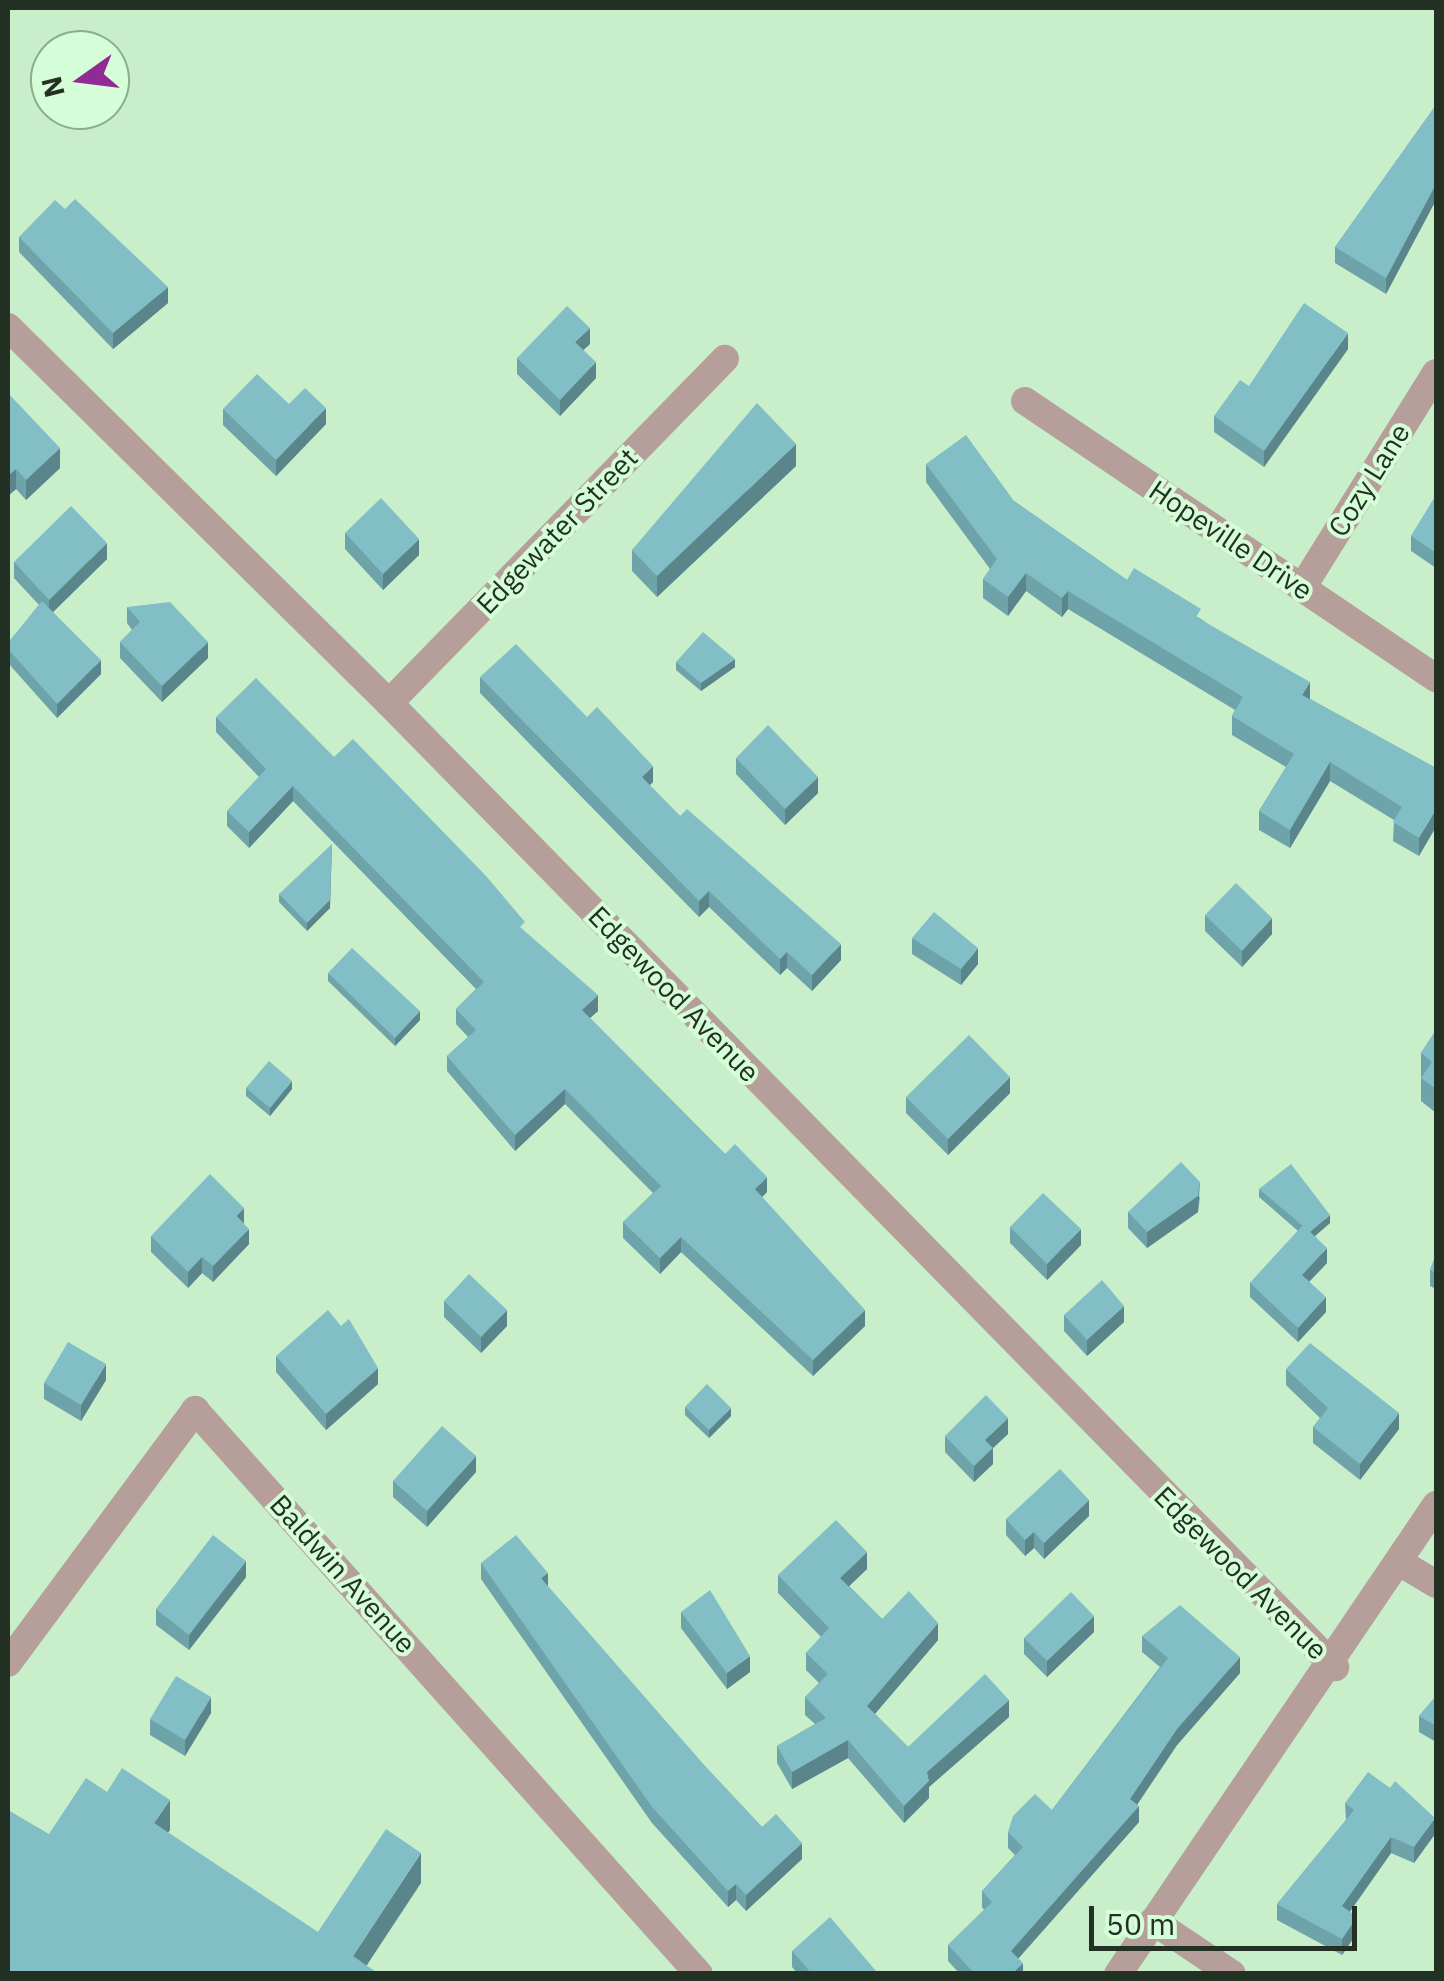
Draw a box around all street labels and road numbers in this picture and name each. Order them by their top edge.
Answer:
street label: Cozy Lane [1321,417,1417,543]
street label: Edgewater Street [470,441,644,621]
street label: Hopeville Drive [1143,473,1319,607]
street label: Edgewood Avenue [582,899,766,1089]
street label: Edgewood Avenue [1147,1479,1335,1667]
street label: Baldwin Avenue [263,1488,423,1660]

